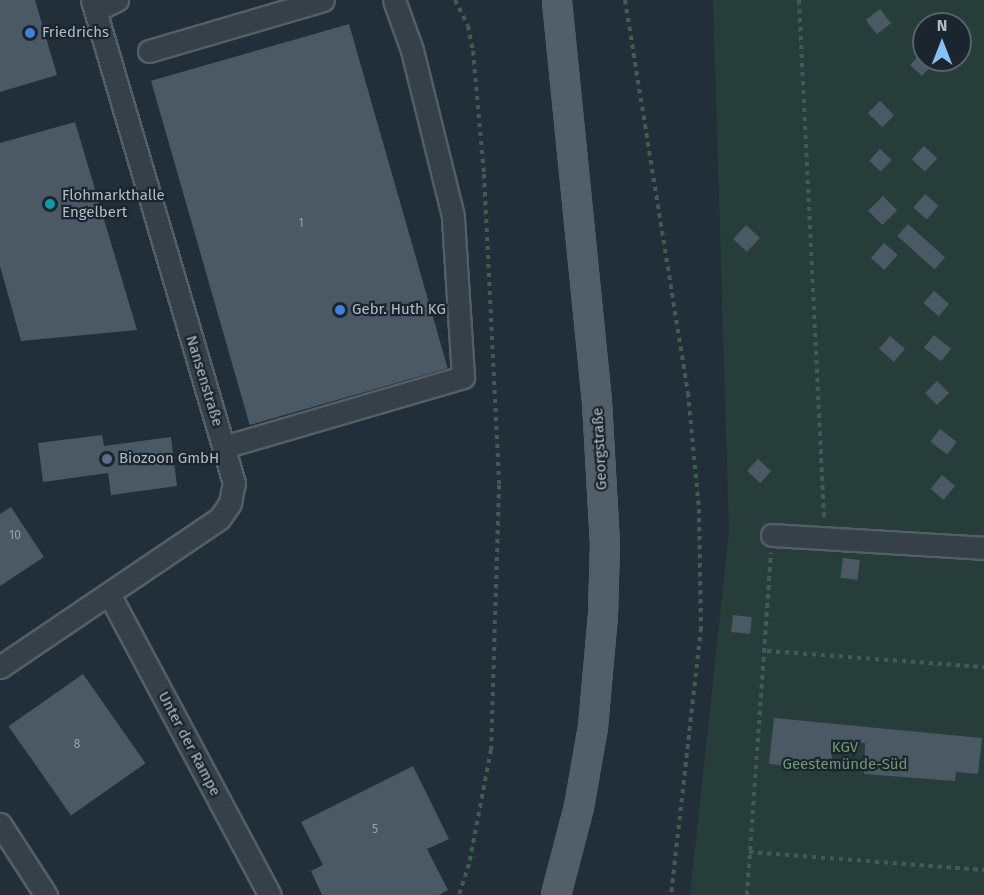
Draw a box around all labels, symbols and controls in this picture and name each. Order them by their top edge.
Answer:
north arrow [912,12,972,72]
text: N [937,16,947,35]
place label: Friedrichs [42,24,109,42]
marker: Friedrichs [23,26,37,40]
place label: Flohmarkthalle Engelbert [62,186,165,221]
marker: Flohmarkthalle Engelbert [43,197,57,211]
house number: 1 [298,217,304,231]
place label: Gebr. Huth KG [352,301,446,319]
marker: Gebr. Huth KG [333,303,347,317]
street label: Nansenstraße [182,333,226,429]
street label: Georgstraße [589,407,611,491]
place label: Biozoon GmbH [119,450,219,468]
marker: Biozoon GmbH [100,452,114,466]
house number: 10 [9,529,21,543]
street label: Unter der Rampe [154,689,224,799]
house number: 8 [74,738,80,752]
park label: KGV Geestemünde-Süd [782,738,908,773]
house number: 5 [372,823,378,837]

